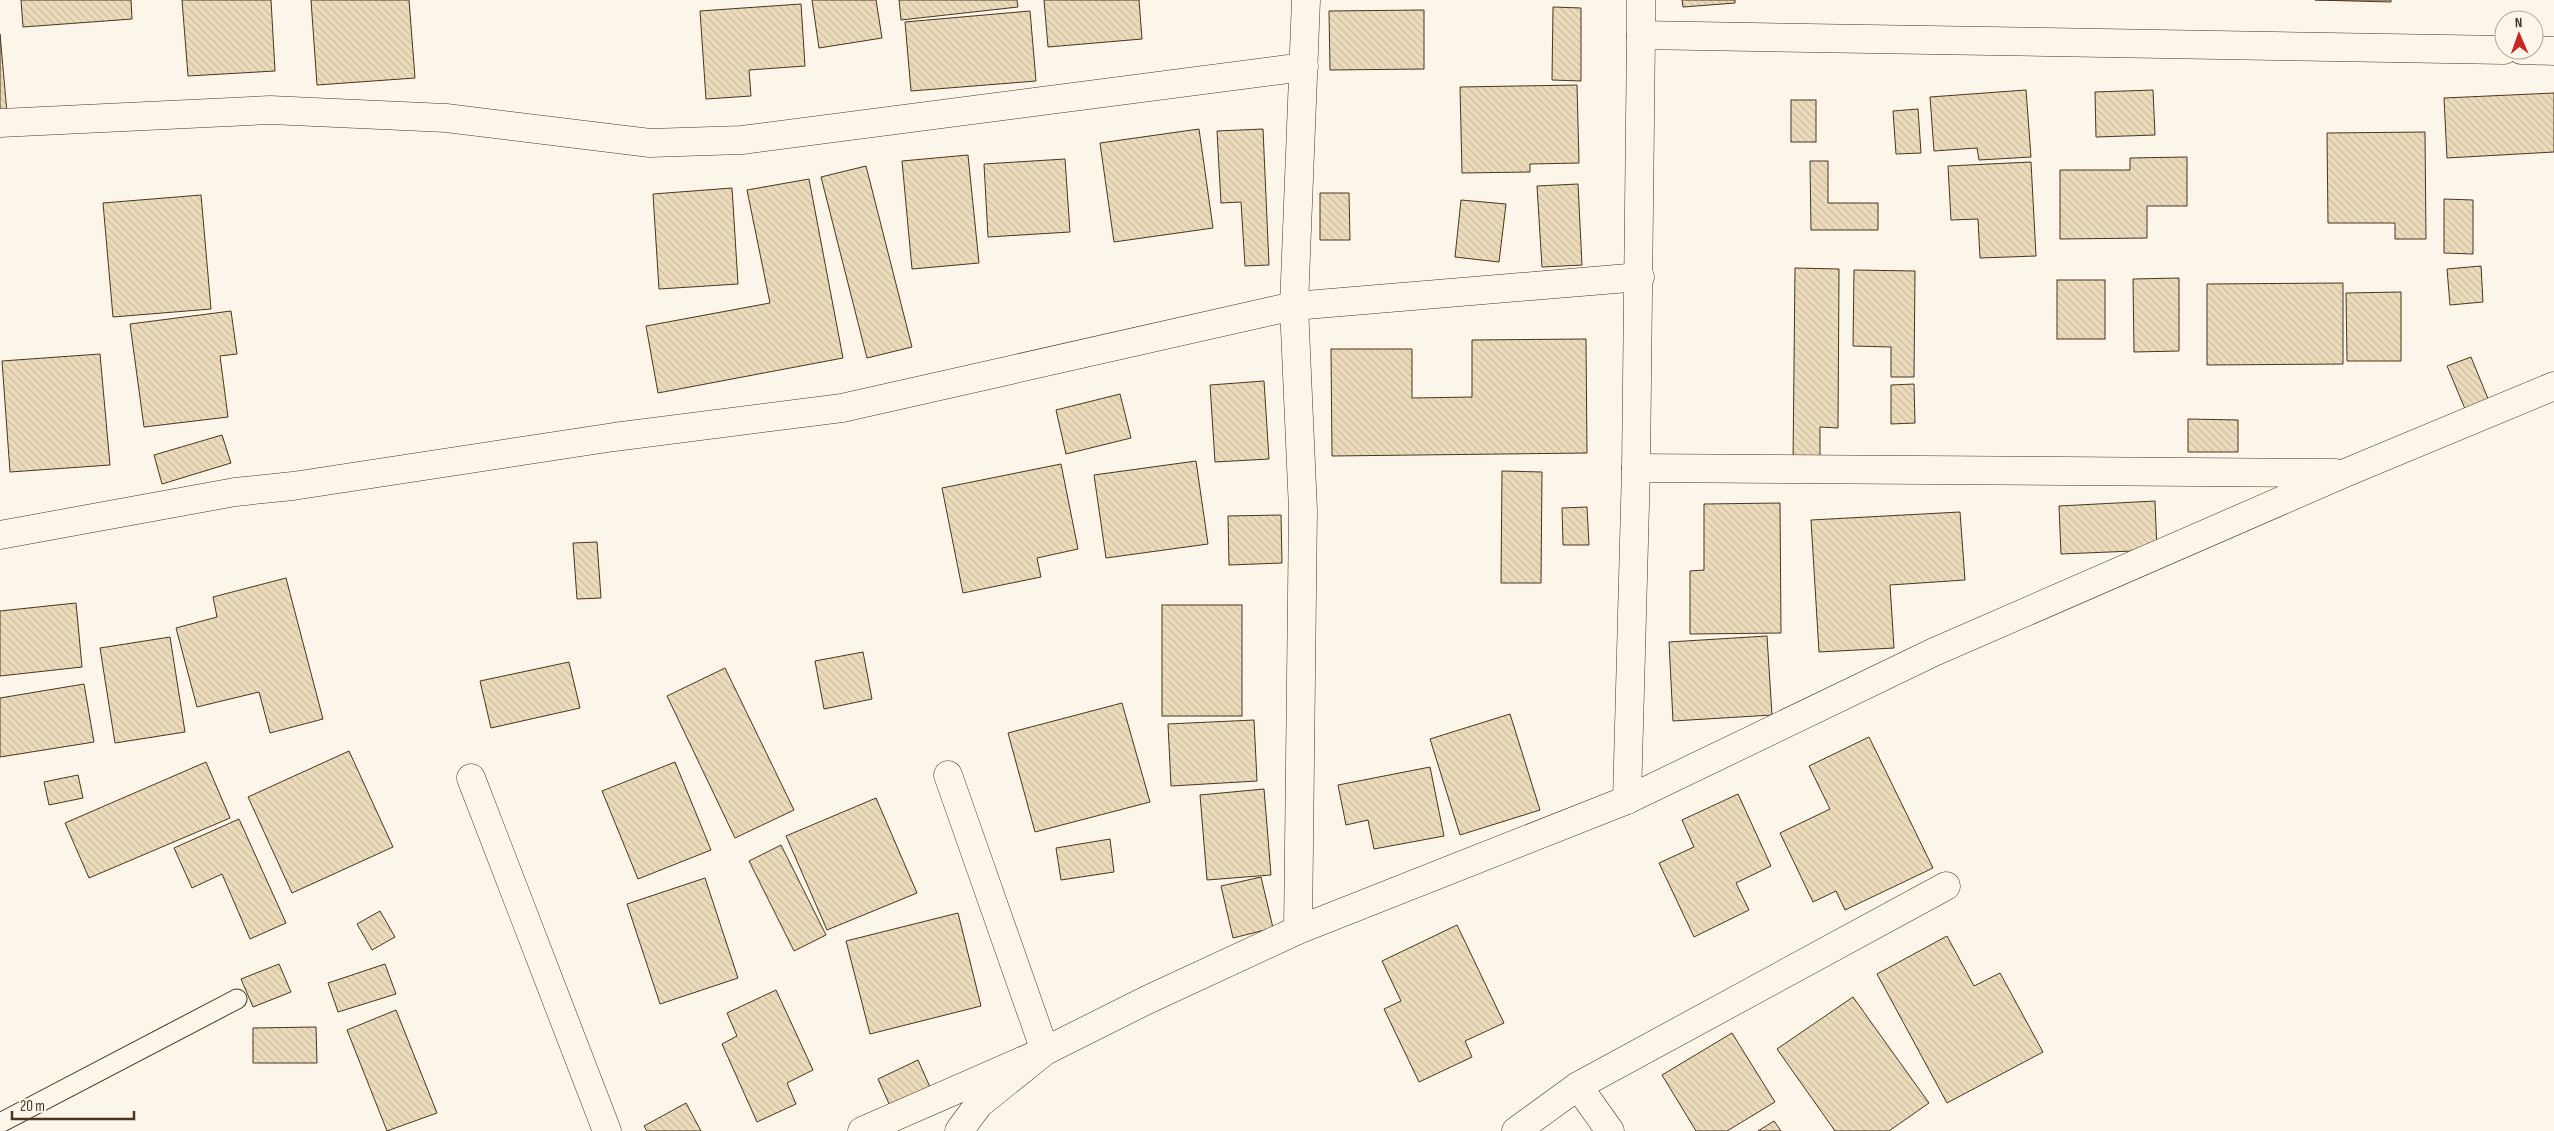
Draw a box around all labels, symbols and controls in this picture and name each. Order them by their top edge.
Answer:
north arrow [2494,10,2544,60]
text: N [2515,14,2523,31]
scale bar [12,1088,135,1120]
text: 20 m [20,1097,45,1116]

